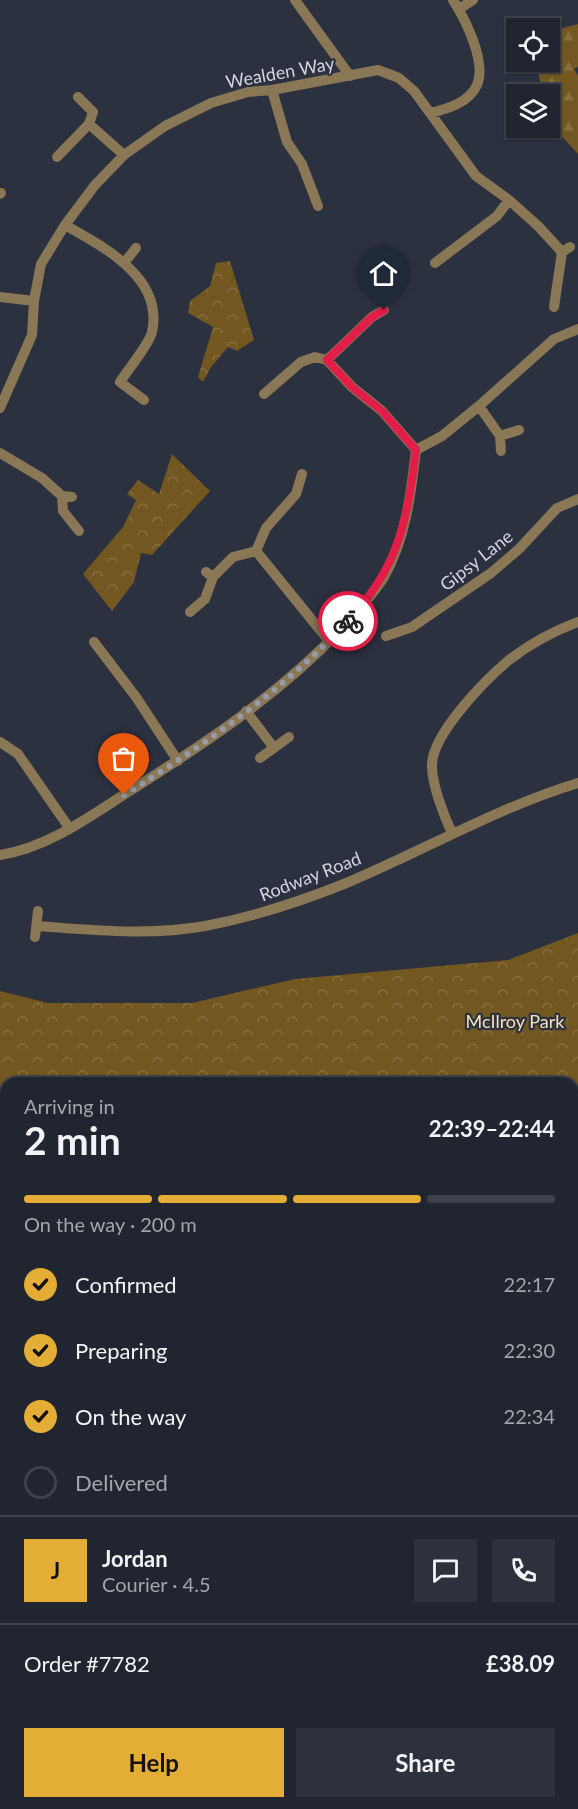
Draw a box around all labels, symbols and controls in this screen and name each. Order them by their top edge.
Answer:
map controls [506,18,560,138]
button: locate [506,18,560,72]
street label: Wealden Way [224,51,337,92]
button: layers [506,84,560,138]
pin [358,248,409,310]
icon: home [367,257,400,290]
street label: Gipsy Lane [435,525,517,595]
courier [318,591,378,651]
icon: bike [332,605,365,638]
pin [98,733,149,795]
icon: bag [107,742,140,775]
street label: Rodway Road [256,847,364,905]
park label: McIlroy Park [466,1010,565,1032]
text: Arriving in [24,1094,115,1118]
text: 22:39–22:44 [429,1115,555,1142]
text: 2 min [24,1117,121,1163]
text: On the way · 200 m [24,1212,197,1236]
icon: check [24,1268,57,1301]
text: Confirmed [75,1271,177,1298]
text: 22:17 [504,1272,555,1296]
icon: check [24,1334,57,1367]
text: Preparing [75,1337,167,1364]
text: 22:30 [504,1338,555,1362]
icon: check [24,1400,57,1433]
text: On the way [75,1403,186,1430]
text: 22:34 [504,1404,555,1428]
text: Delivered [75,1469,168,1496]
button: chat [414,1539,477,1602]
button: phone [492,1539,555,1602]
text: Jordan [102,1545,168,1572]
text: J [51,1557,60,1584]
text: Courier · 4.5 [102,1572,211,1596]
text: Order #7782 [24,1650,150,1677]
text: £38.09 [486,1650,555,1677]
button: Help [24,1728,284,1797]
button: Share [296,1728,555,1797]

